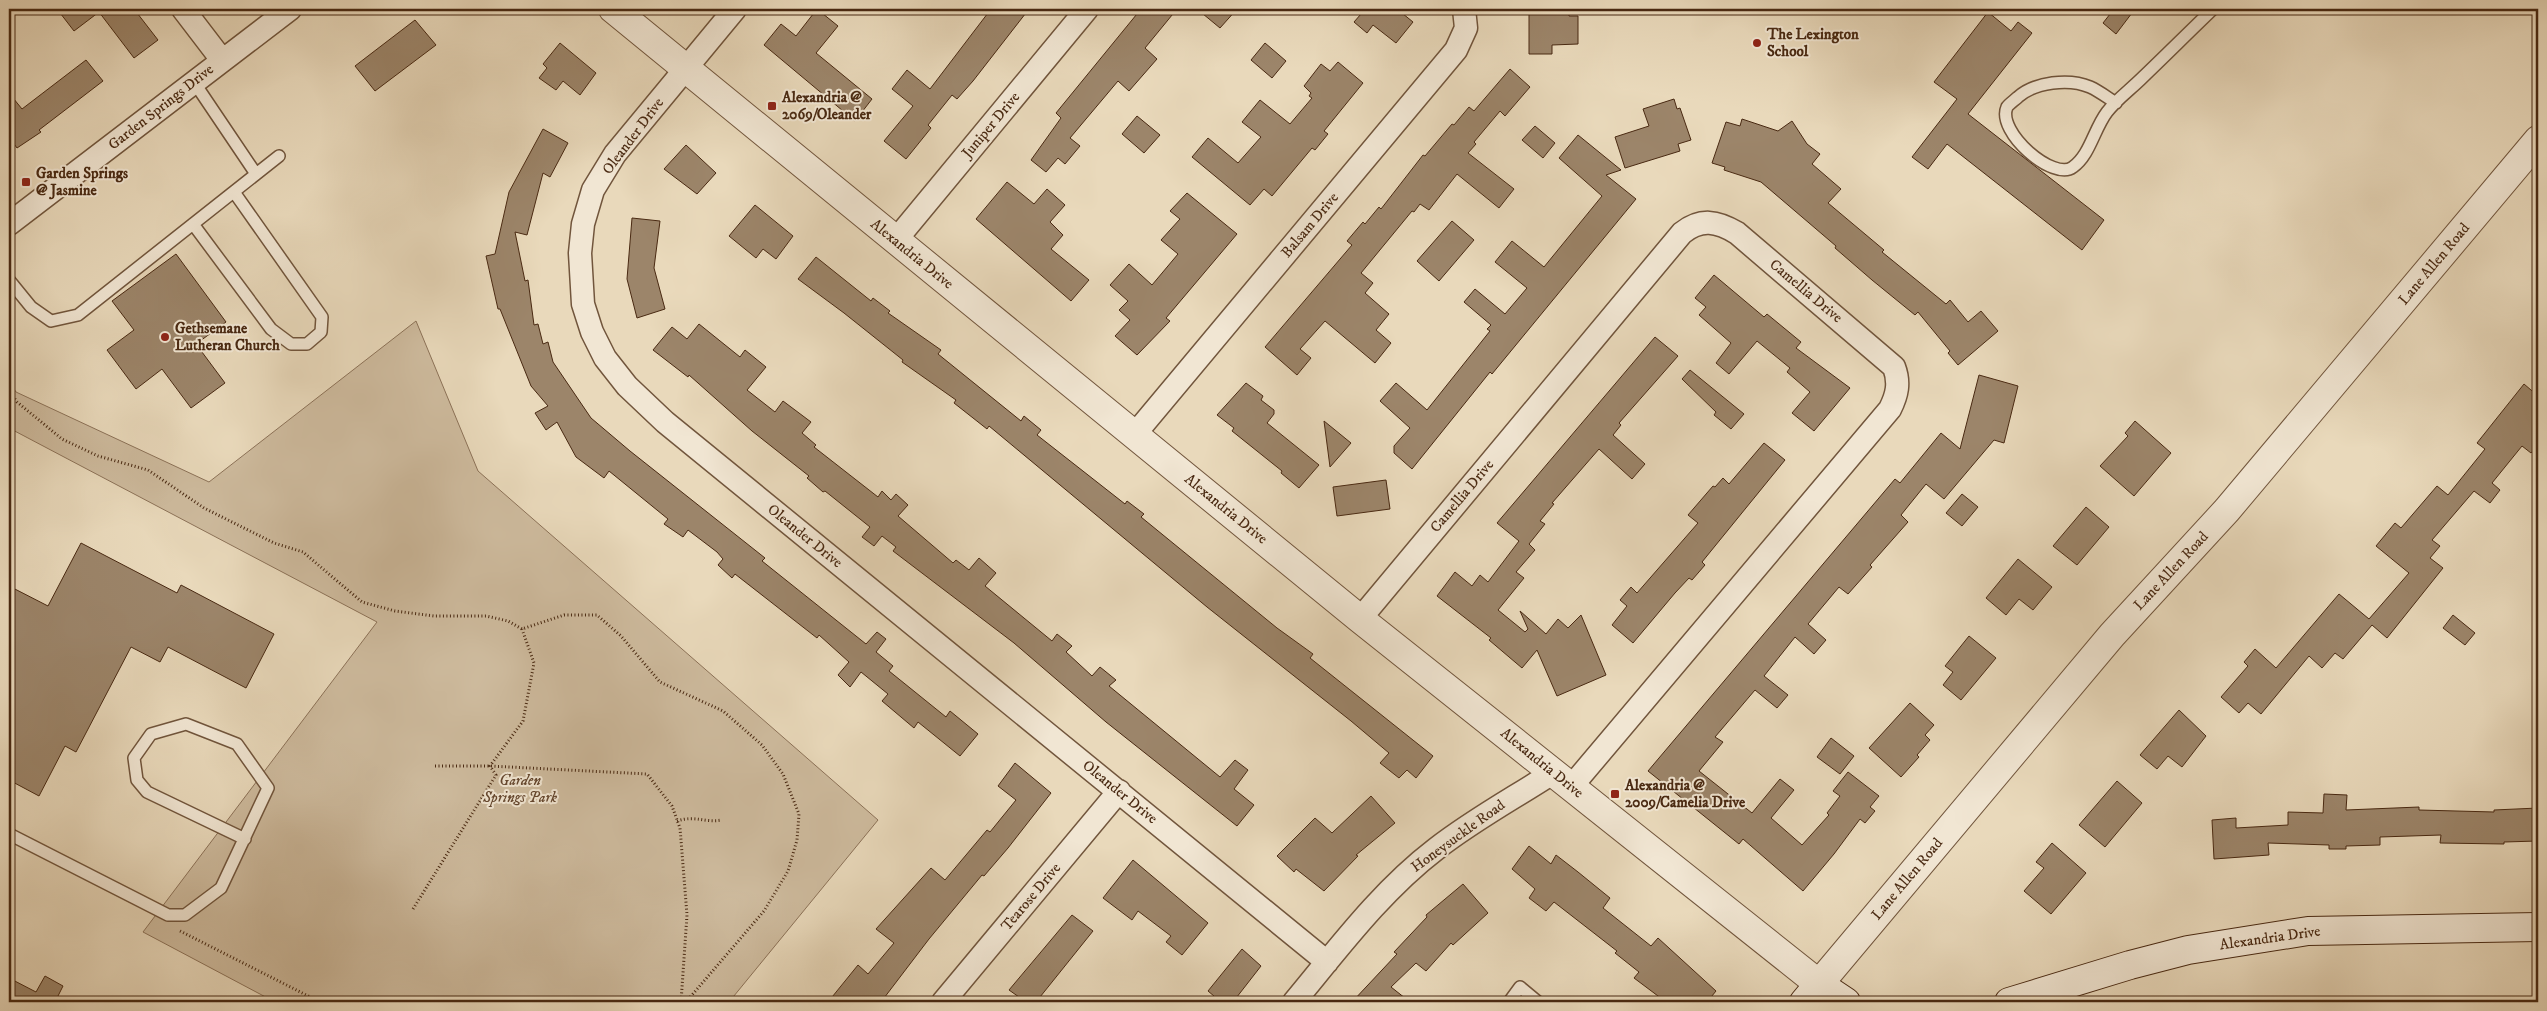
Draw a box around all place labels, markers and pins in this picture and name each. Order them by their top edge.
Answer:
place label: The Lexington School [1766,25,1859,61]
marker: The Lexington School [1751,37,1763,49]
place label: Alexandria @ 2069/Oleander [781,88,872,124]
marker: Alexandria @ 2069/Oleander [766,100,778,112]
place label: Garden Springs @ Jasmine [36,164,128,200]
marker: Garden Springs @ Jasmine [20,176,32,188]
place label: Gethsemane Lutheran Church [175,319,280,355]
marker: Gethsemane Lutheran Church [159,331,171,343]
place label: Alexandria @ 2009/Camelia Drive [1624,776,1746,812]
marker: Alexandria @ 2009/Camelia Drive [1609,788,1621,800]

